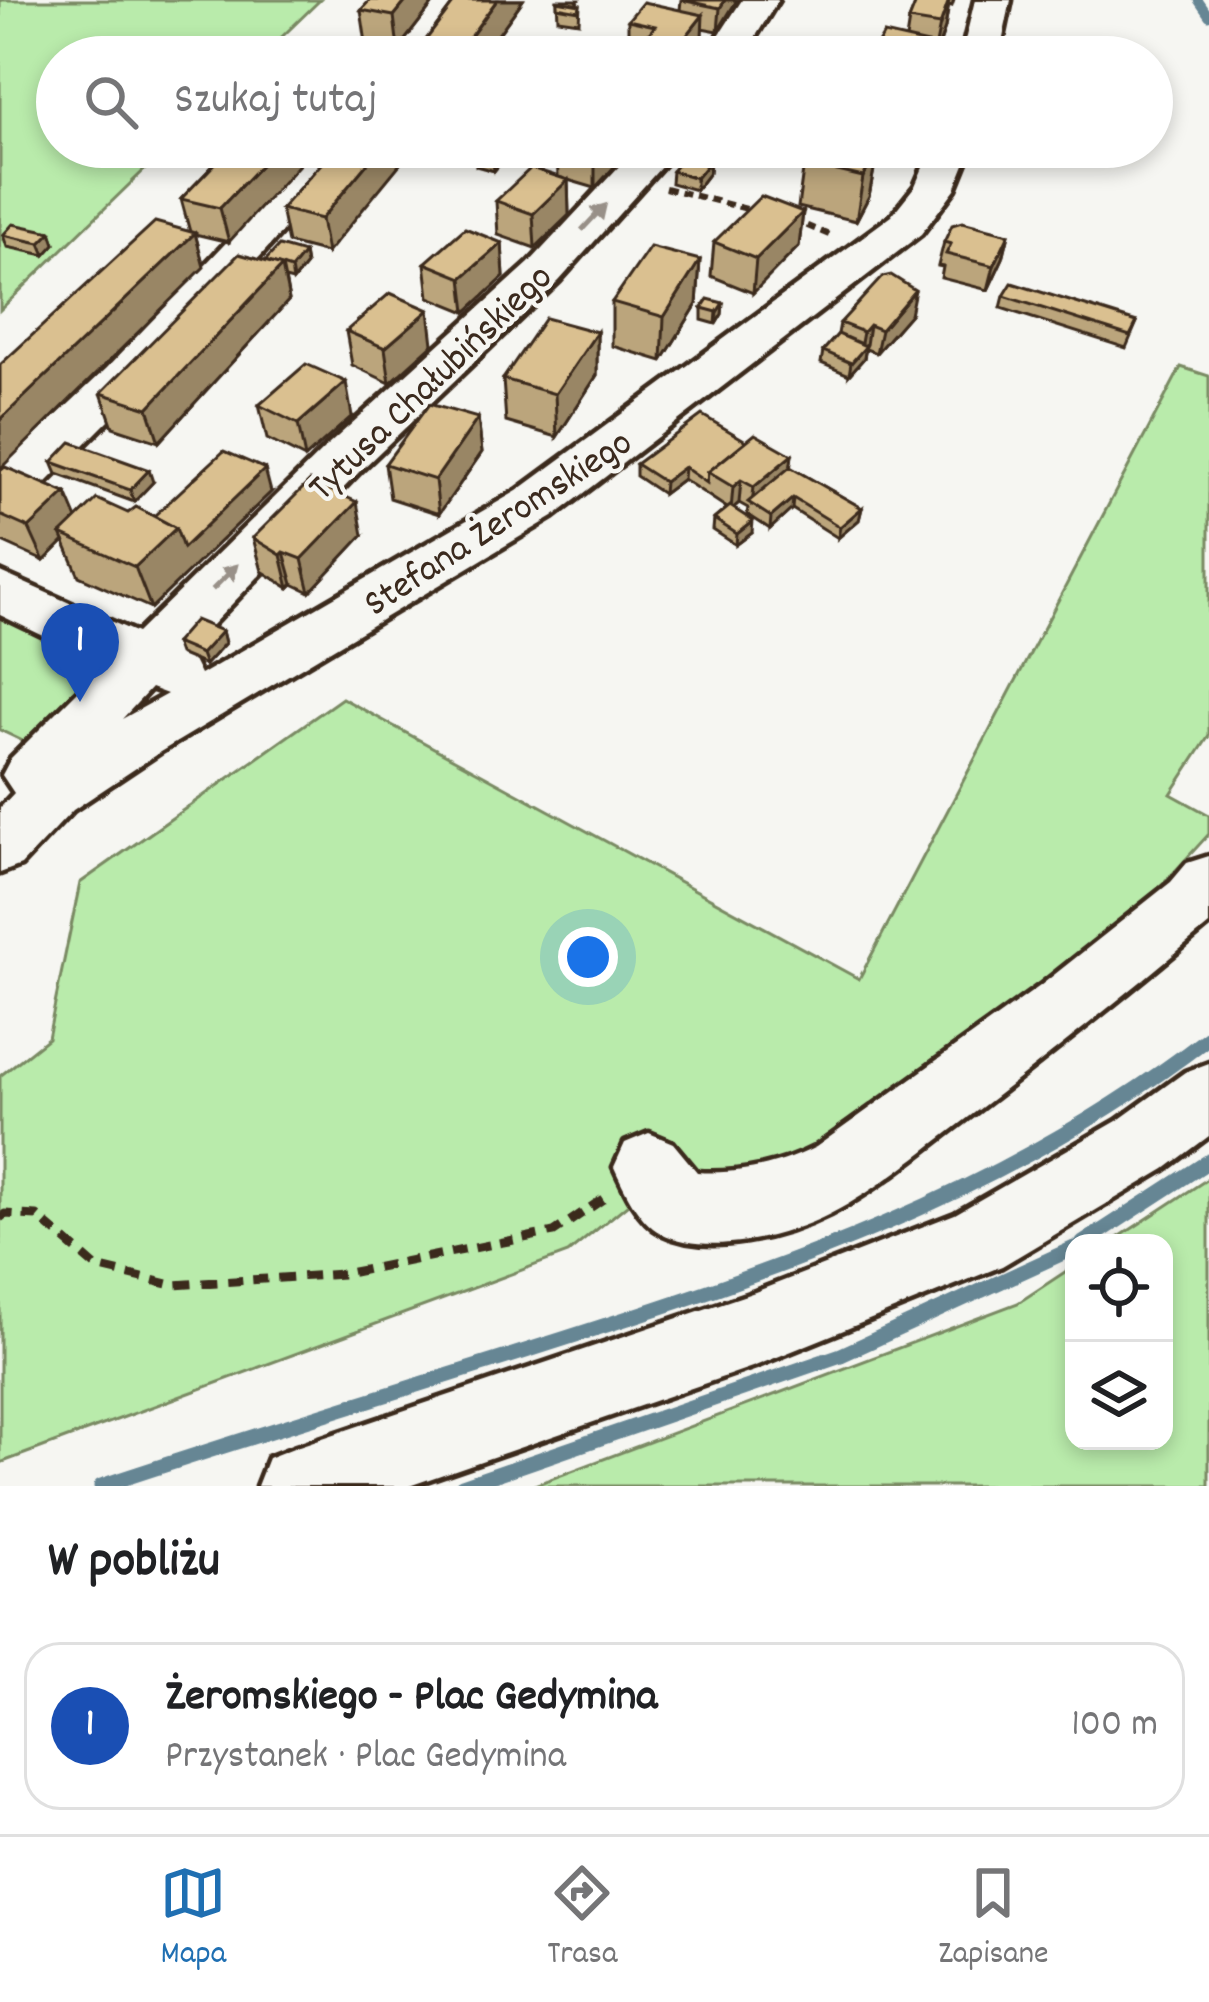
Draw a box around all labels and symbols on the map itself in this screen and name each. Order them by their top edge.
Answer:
one-way arrow [580,203,607,232]
street label: Tytusa Chałubińskiego [298,253,567,516]
street label: Stefana Żeromskiego [354,418,645,633]
one-way arrow [211,563,239,591]
pin: 1 [41,603,119,702]
your location [558,927,618,987]

